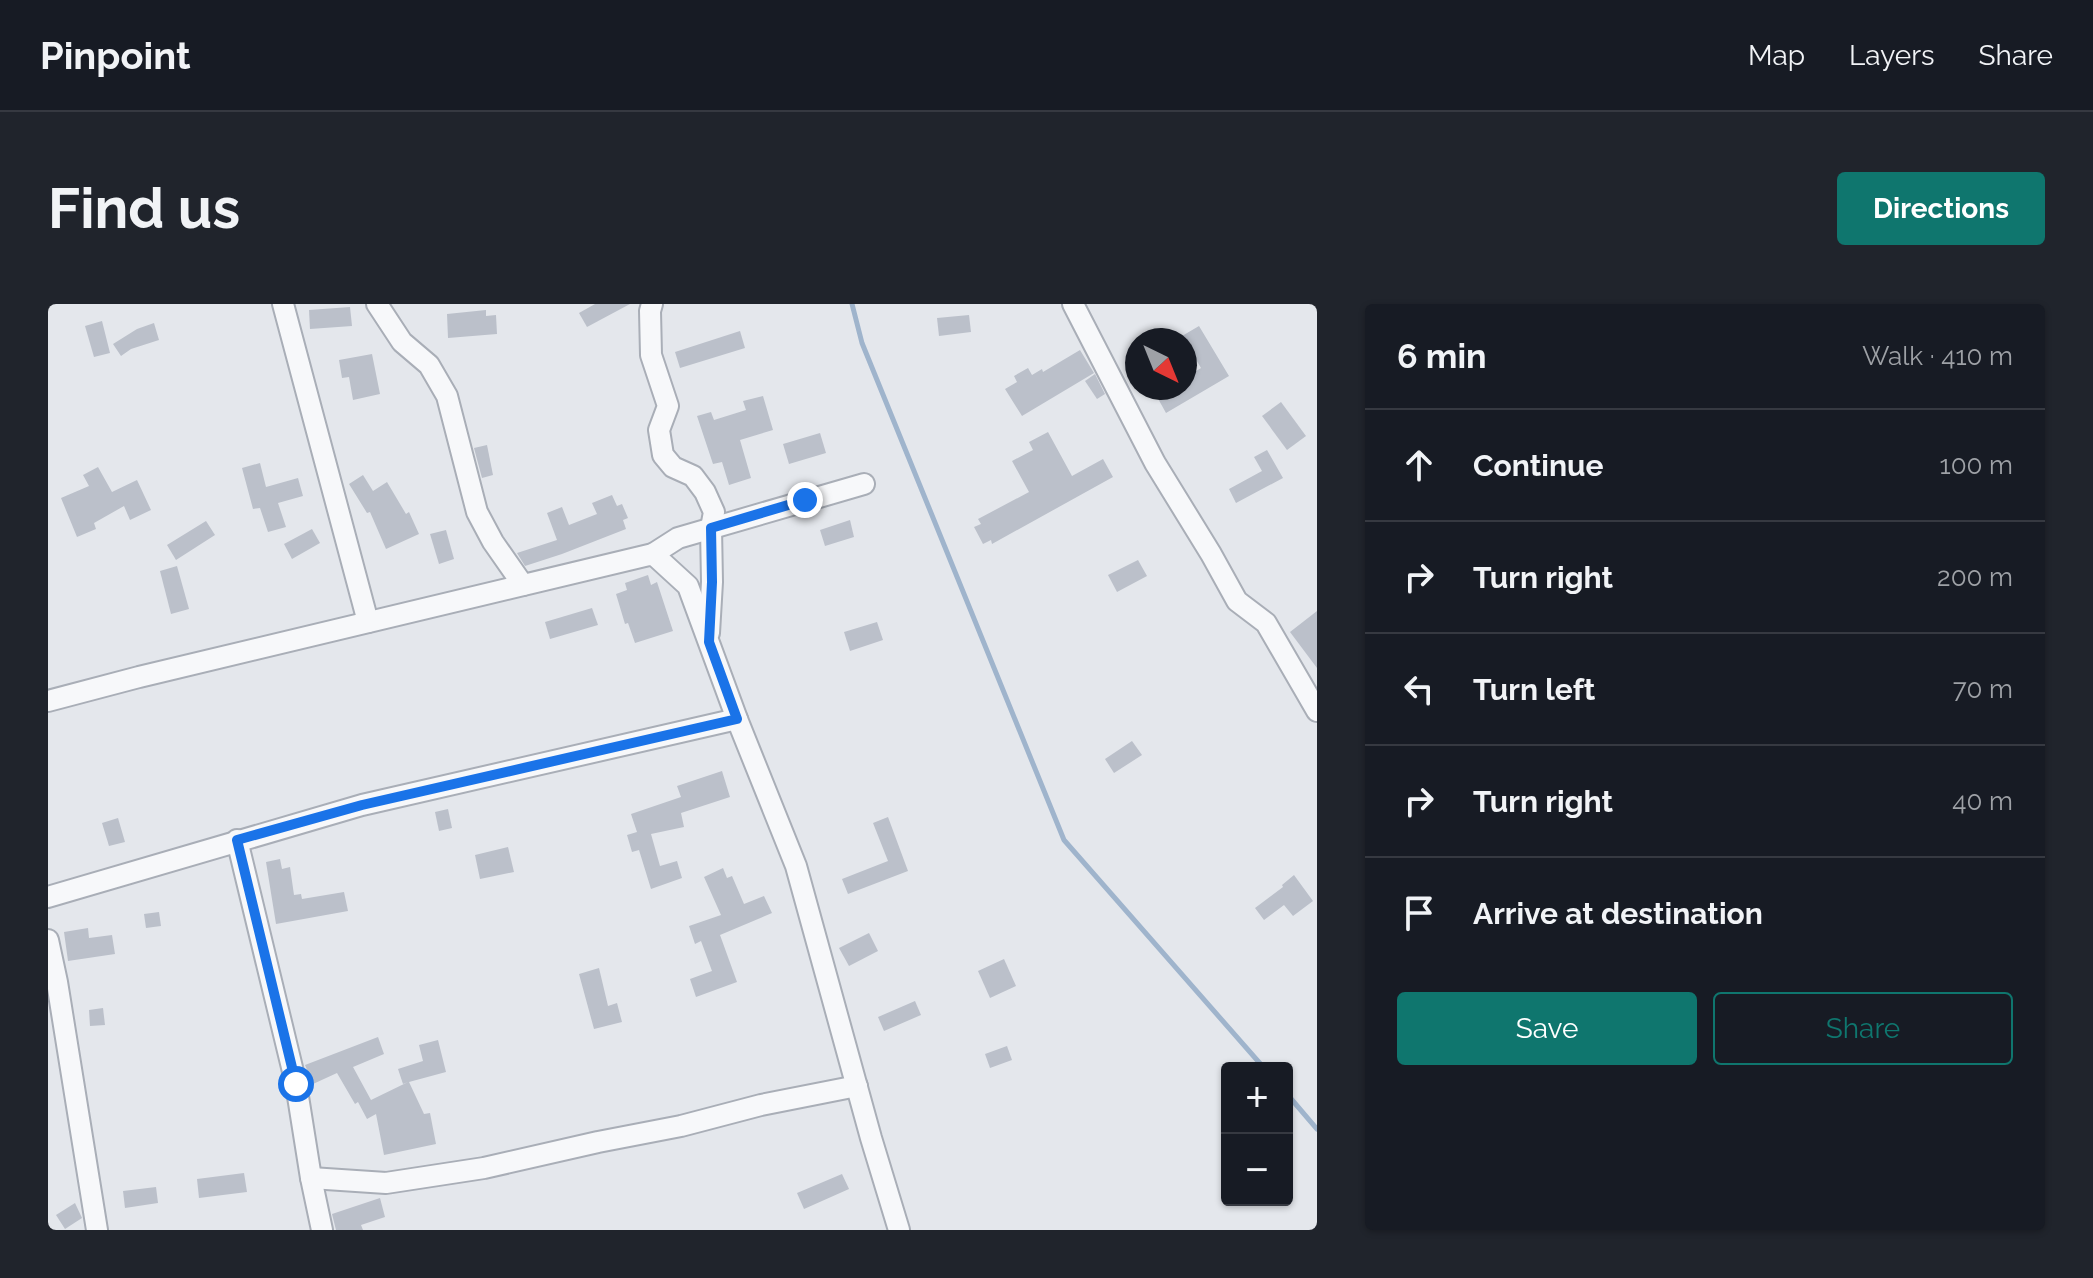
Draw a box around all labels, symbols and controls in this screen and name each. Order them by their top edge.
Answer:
text: Pinpoint [40,33,191,78]
text: Map [1748,39,1805,72]
text: Layers [1849,39,1935,72]
text: Share [1979,39,2053,72]
button: Directions [1837,172,2045,245]
text: Find us [48,175,240,241]
north arrow [1125,328,1197,400]
text: 6 min [1397,336,1487,376]
text: Walk · 410 m [1862,341,2013,371]
icon: ahead [1397,443,1441,487]
text: Continue [1473,448,1604,483]
text: 100 m [1940,450,2013,480]
route end [787,482,823,518]
icon: right [1397,555,1441,599]
text: Turn right [1473,560,1613,595]
text: 200 m [1937,562,2013,592]
icon: left [1397,667,1441,711]
text: Turn left [1473,672,1595,707]
text: 70 m [1953,674,2013,704]
icon: right [1397,779,1441,823]
text: Turn right [1473,784,1613,819]
text: 40 m [1952,786,2013,816]
icon: arrive [1397,891,1441,935]
text: Arrive at destination [1473,896,1763,931]
button: Save [1397,992,1697,1065]
button: Share [1713,992,2013,1065]
map controls [1221,1062,1293,1206]
button: + [1221,1062,1293,1134]
route start [278,1066,314,1102]
button: − [1221,1134,1293,1206]

